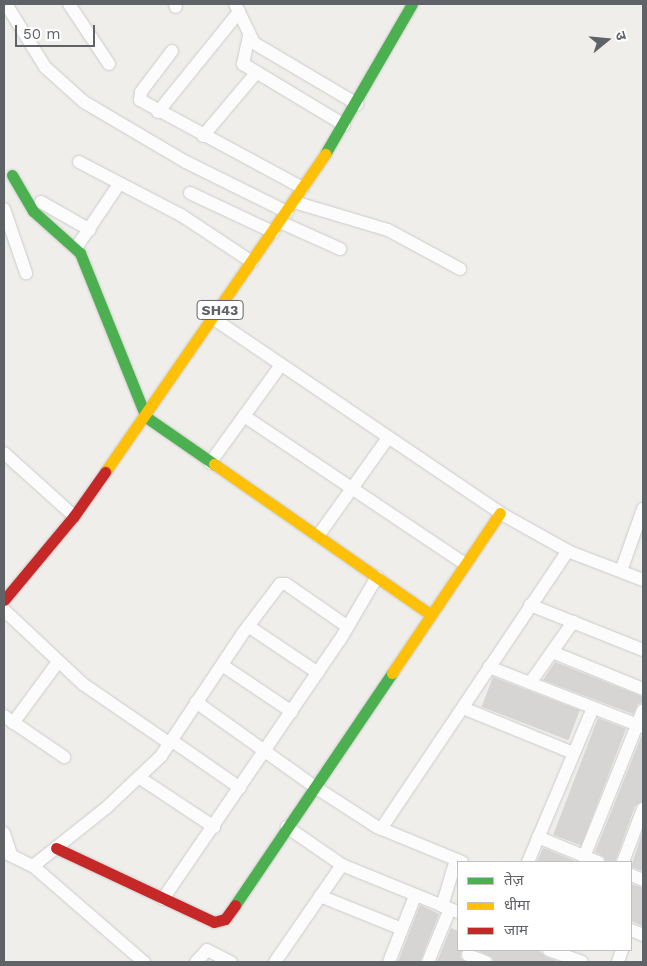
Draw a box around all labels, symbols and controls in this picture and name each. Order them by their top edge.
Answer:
scale bar [18,15,98,47]
north arrow [582,15,632,65]
text: 50 m [23,25,60,43]
text: उ [612,29,630,42]
road number: SH43 [196,298,244,322]
legend [457,861,632,951]
text: तेज़ [504,871,524,889]
text: धीमा [504,896,530,914]
text: जाम [504,921,528,939]

